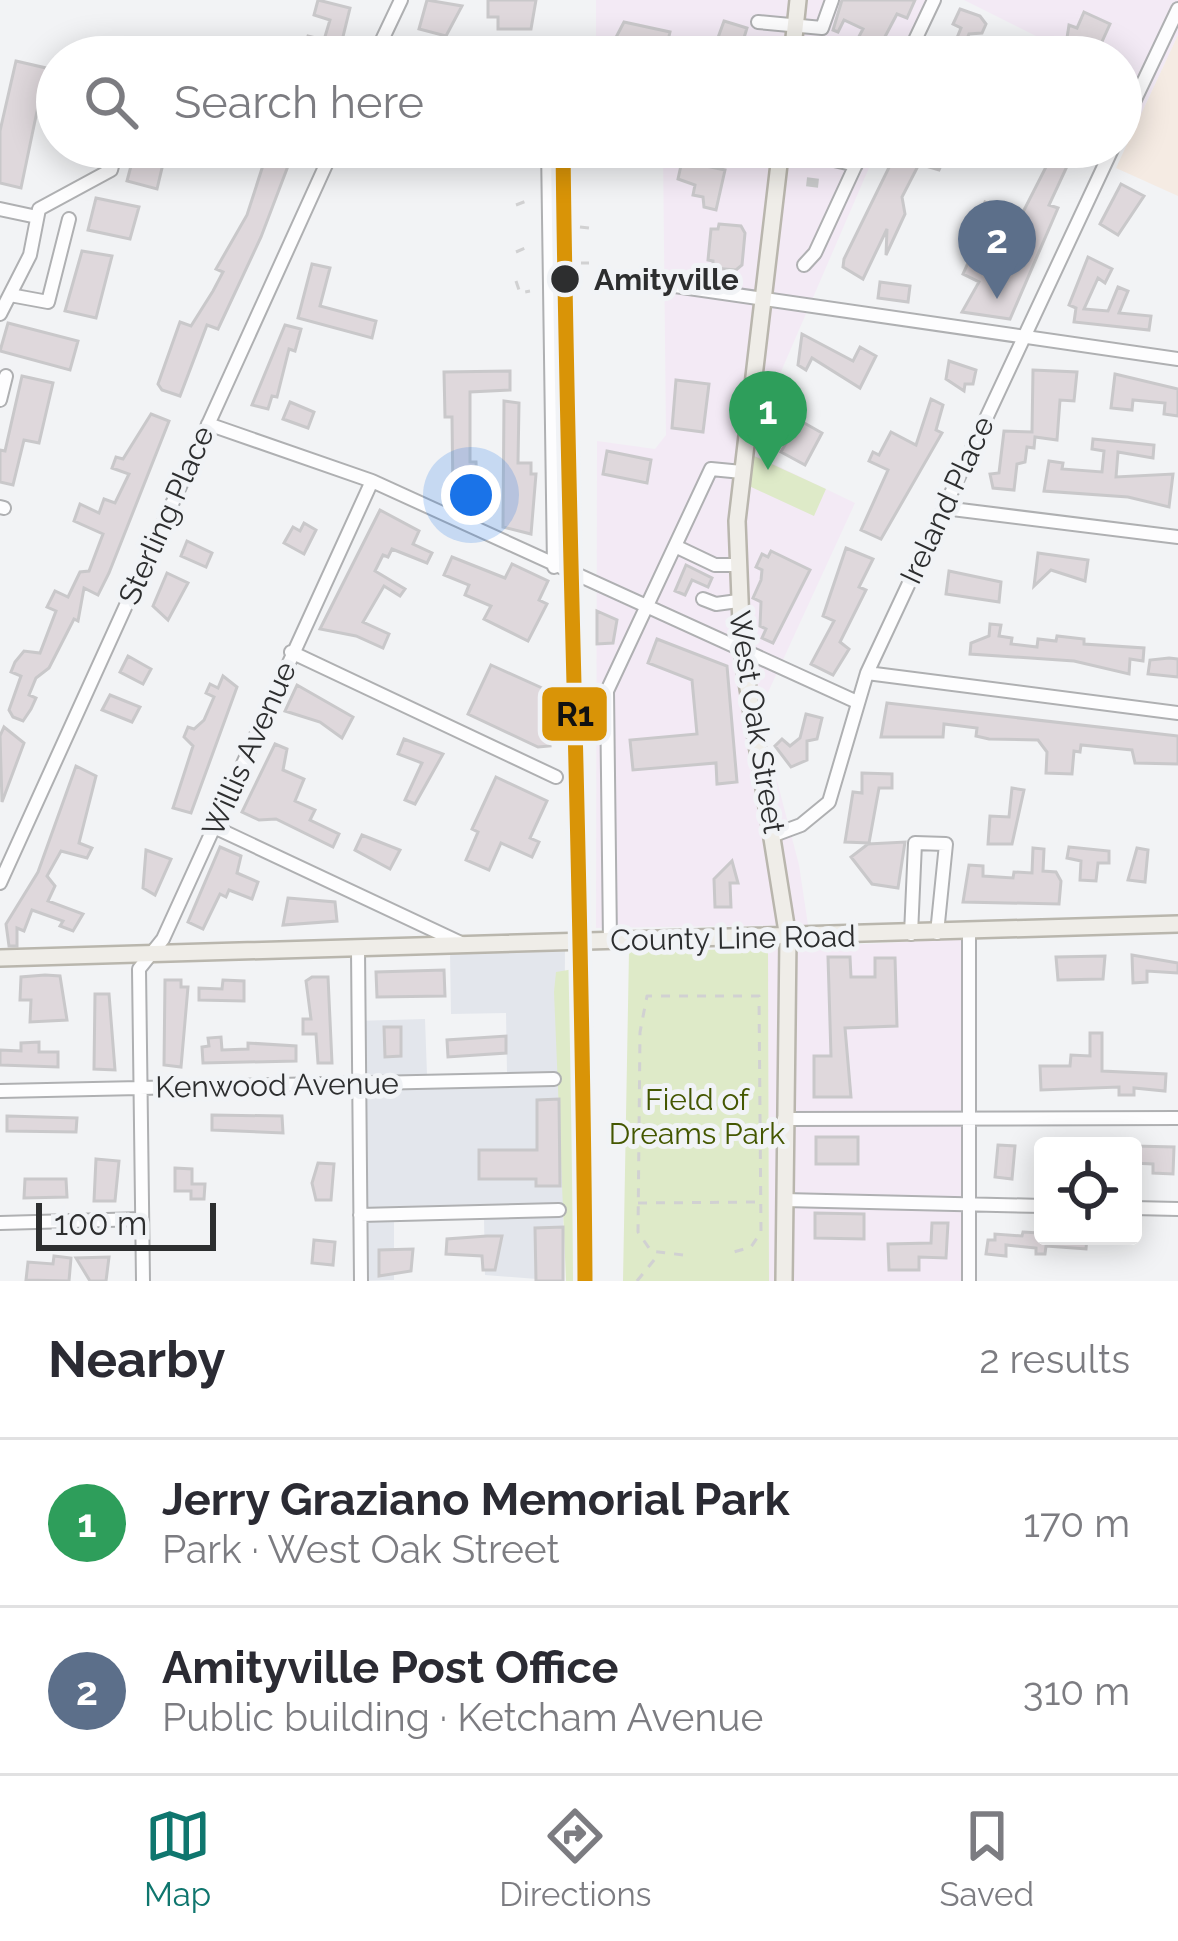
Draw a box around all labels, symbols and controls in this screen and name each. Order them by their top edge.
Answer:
search box [36,36,1142,168]
icon: search [78,69,144,135]
text: Search here [174,76,424,129]
pin: 2 [958,200,1036,299]
marker: Amityville [548,262,582,296]
place label: Amityville [594,262,739,297]
pin: 1 [729,371,807,470]
street label: Ireland Place [893,411,1001,589]
street label: Sterling Place [111,420,221,610]
your location [441,465,501,525]
street label: West Oak Street [722,608,792,836]
street label: Willis Avenue [195,656,303,842]
line badge: R1 [540,685,609,743]
text: R1 [556,695,594,734]
street label: County Line Road [610,918,856,958]
street label: Kenwood Avenue [155,1065,399,1105]
park label: Field of Dreams Park [609,1082,785,1151]
map controls [1034,1137,1142,1245]
button: locate [1034,1137,1142,1245]
scale bar [36,1197,216,1250]
text: 100 m [54,1204,147,1243]
text: Nearby [48,1329,225,1389]
text: 2 results [979,1336,1130,1382]
text: Jerry Graziano Memorial Park [162,1473,790,1526]
text: 1 [77,1500,97,1546]
text: 170 m [1023,1500,1130,1546]
text: Park · West Oak Street [162,1526,560,1572]
text: Amityville Post Office [162,1641,619,1694]
text: 2 [76,1668,98,1714]
text: 310 m [1023,1668,1130,1714]
text: Public building · Ketcham Avenue [162,1694,763,1740]
tab: Map [144,1803,211,1914]
tab: Directions [499,1803,652,1914]
tab: Saved [940,1803,1034,1914]

